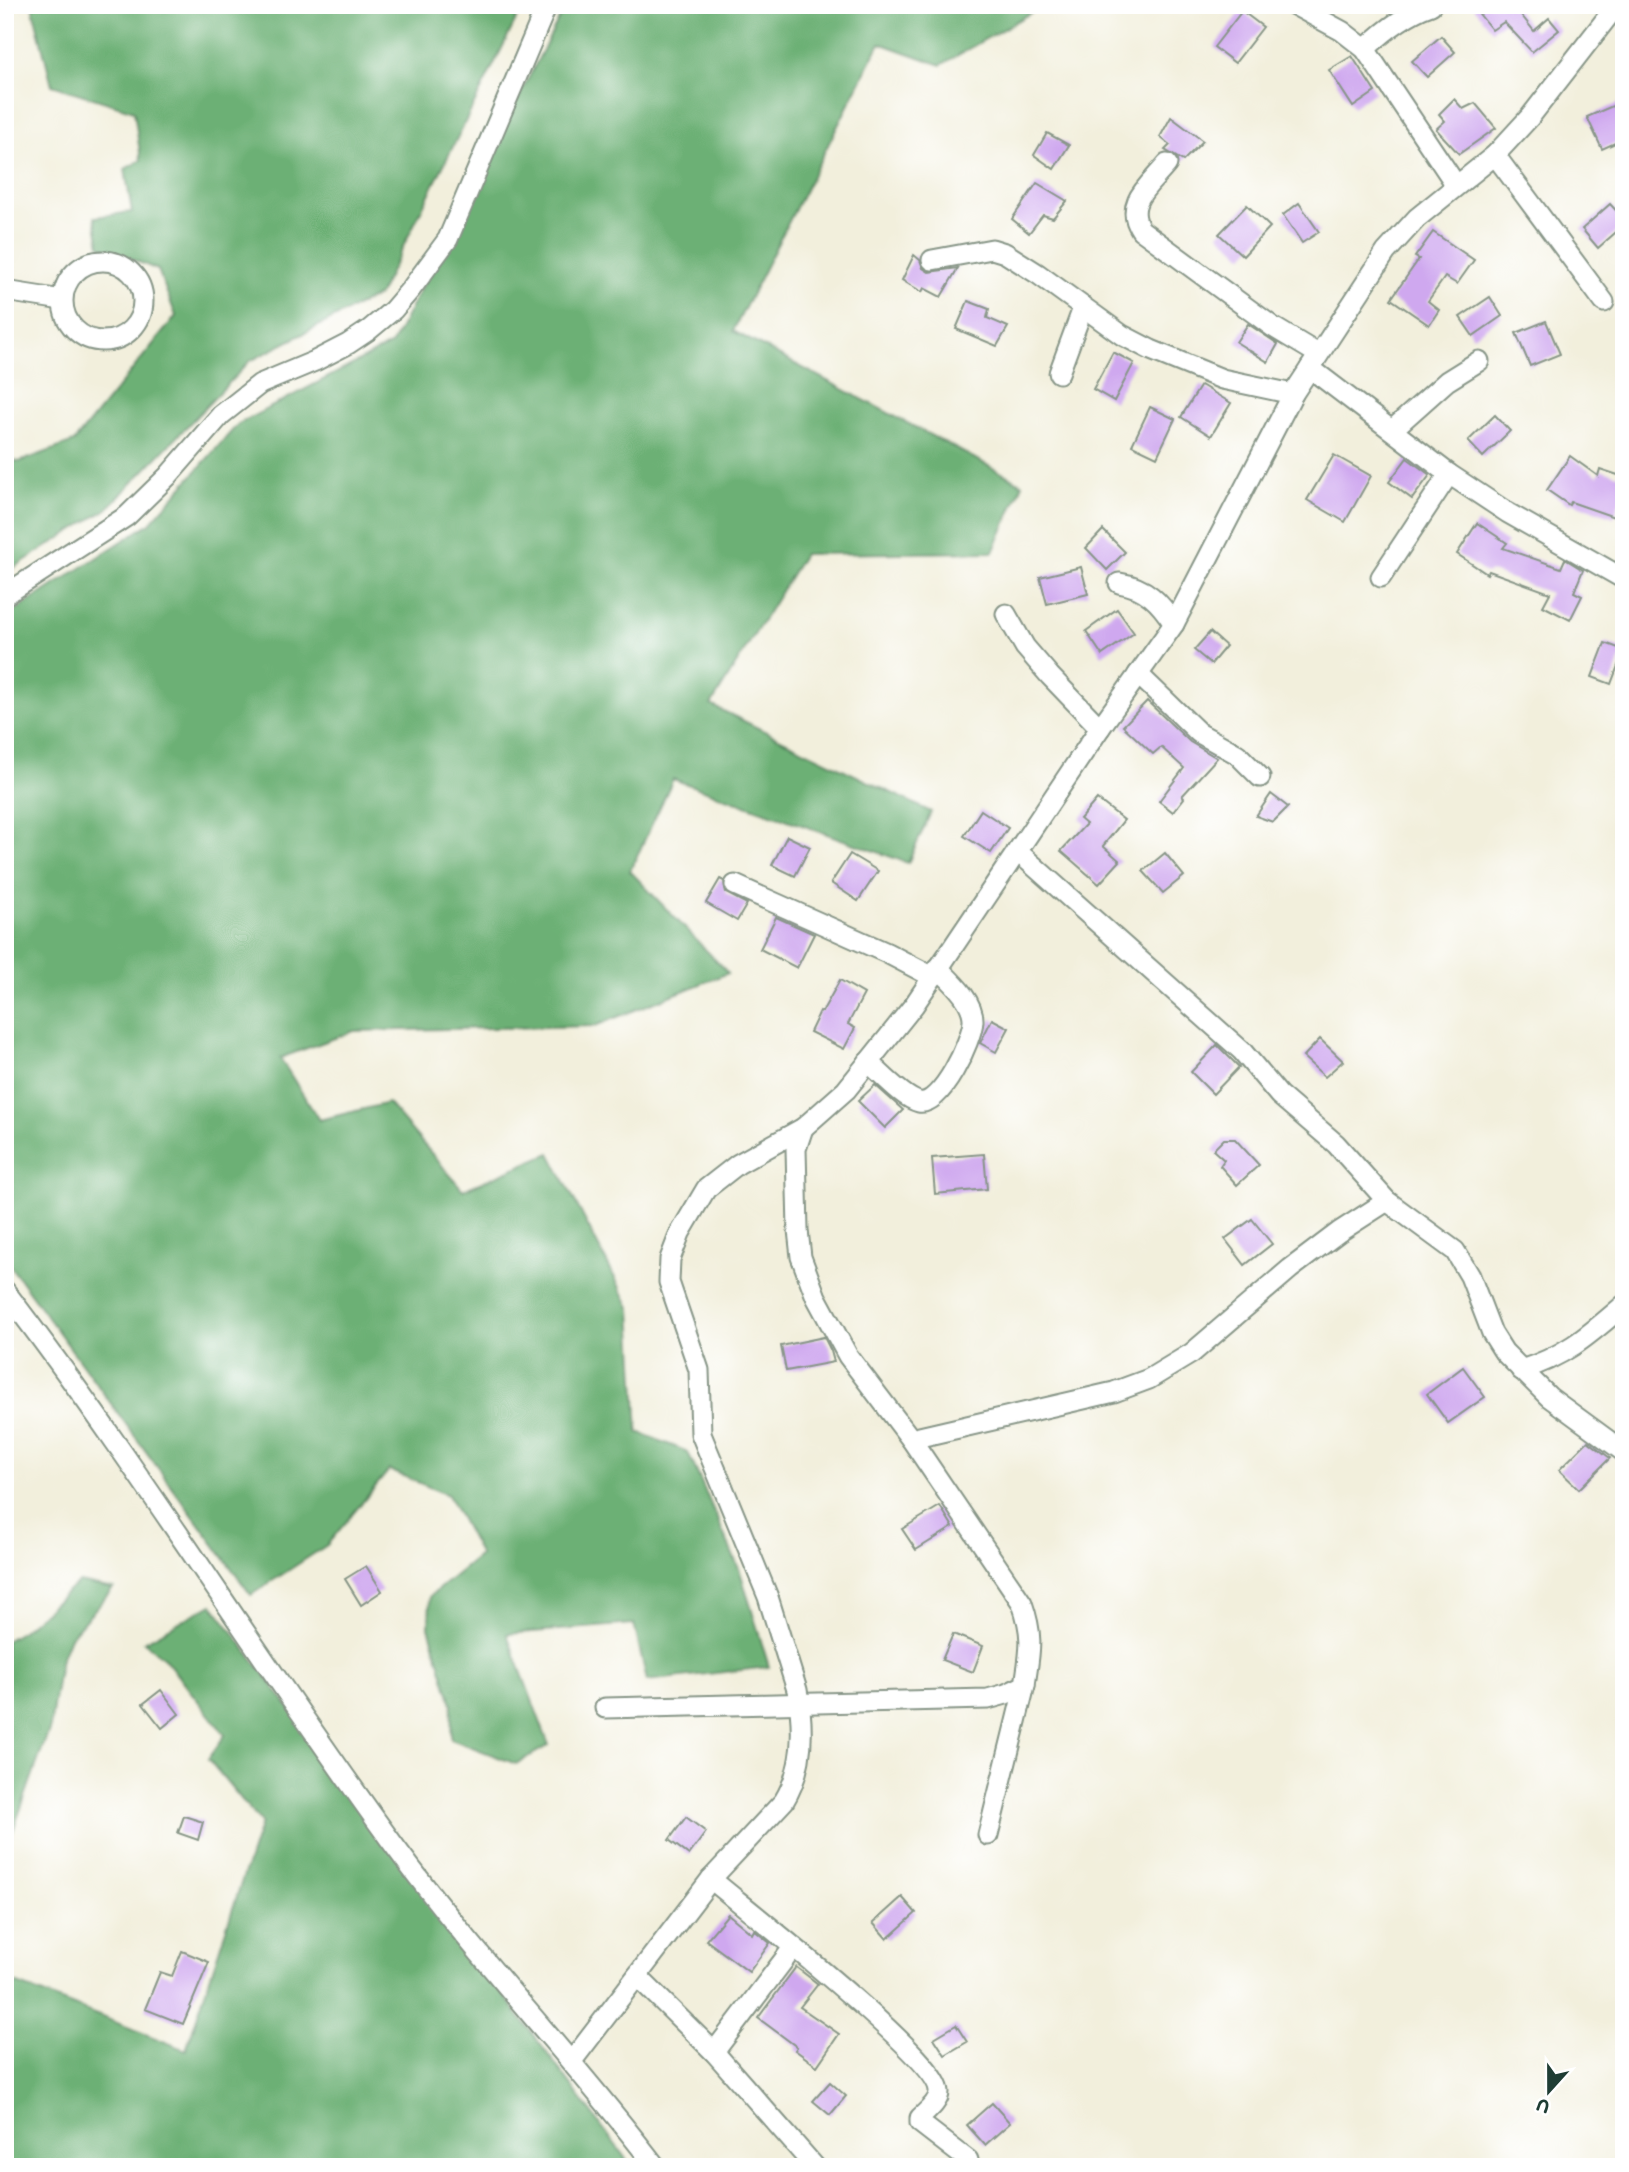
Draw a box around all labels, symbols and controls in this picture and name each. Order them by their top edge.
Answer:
north arrow [1514,2056,1584,2126]
text: U [1533,2093,1553,2119]

